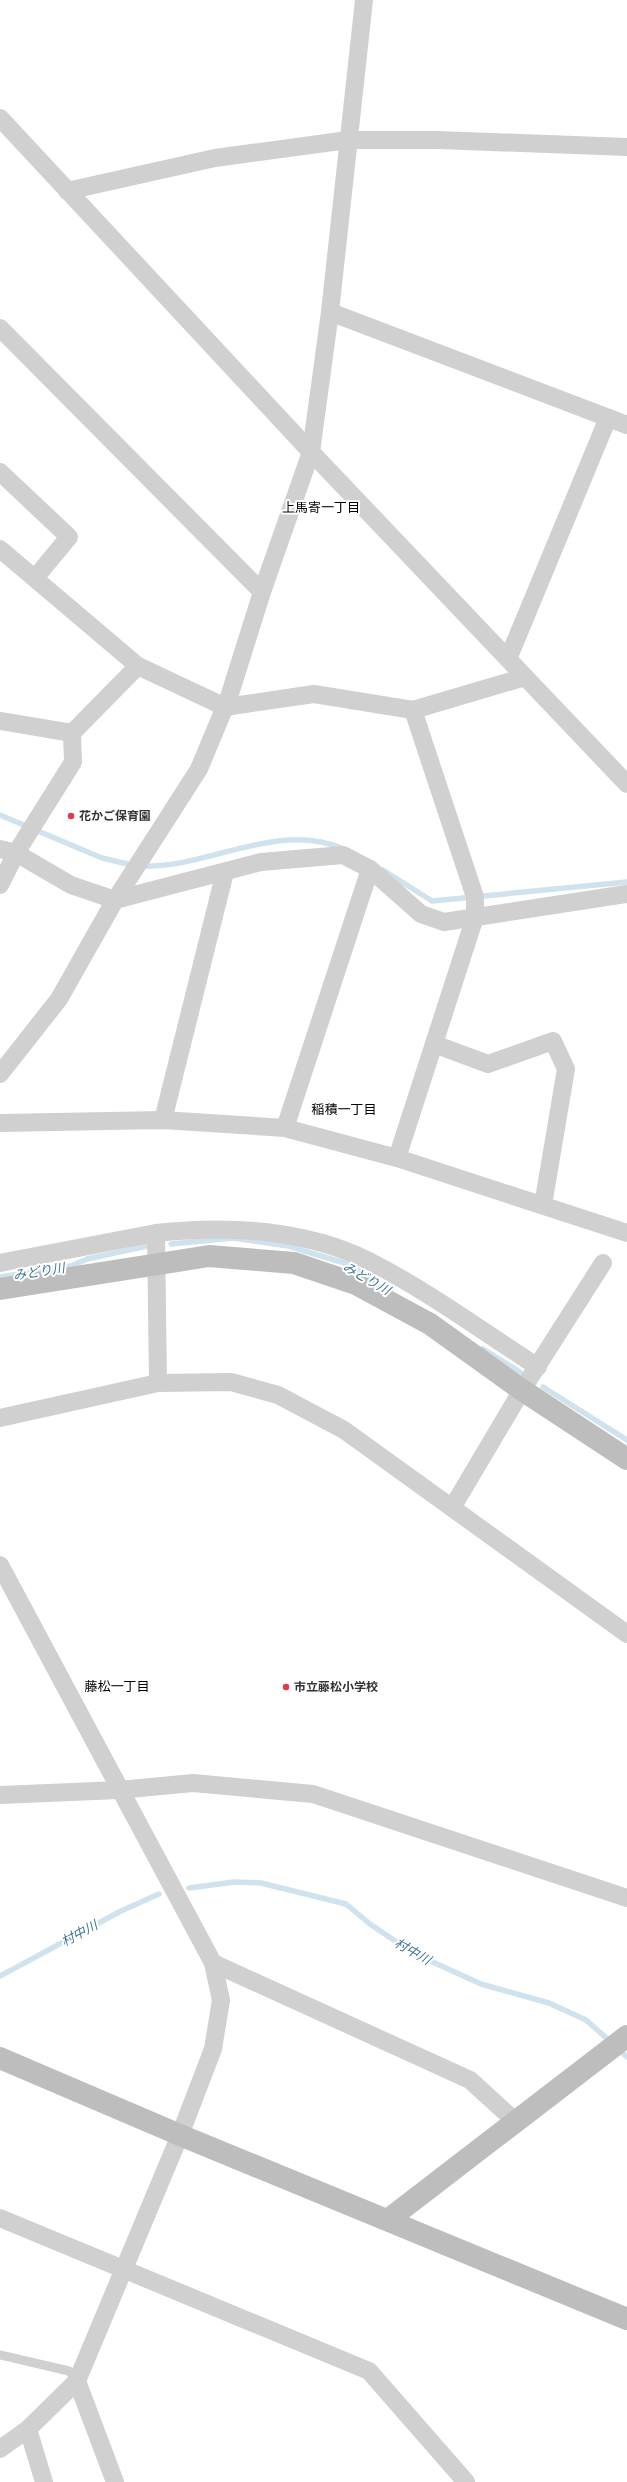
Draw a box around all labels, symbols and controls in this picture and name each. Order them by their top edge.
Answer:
district label: 上馬寄一丁目 [282,499,360,516]
place label: 花かご保育園 [79,808,151,824]
marker: 花かご保育園 [66,811,76,821]
district label: 稲積一丁目 [311,1101,377,1118]
water label: みどり川 [340,1258,395,1300]
water label: みどり川 [12,1259,68,1284]
district label: 藤松一丁目 [84,1678,150,1695]
place label: 市立藤松小学校 [294,1679,378,1695]
marker: 市立藤松小学校 [281,1682,291,1692]
water label: 村中川 [58,1916,102,1950]
water label: 村中川 [392,1934,436,1970]

